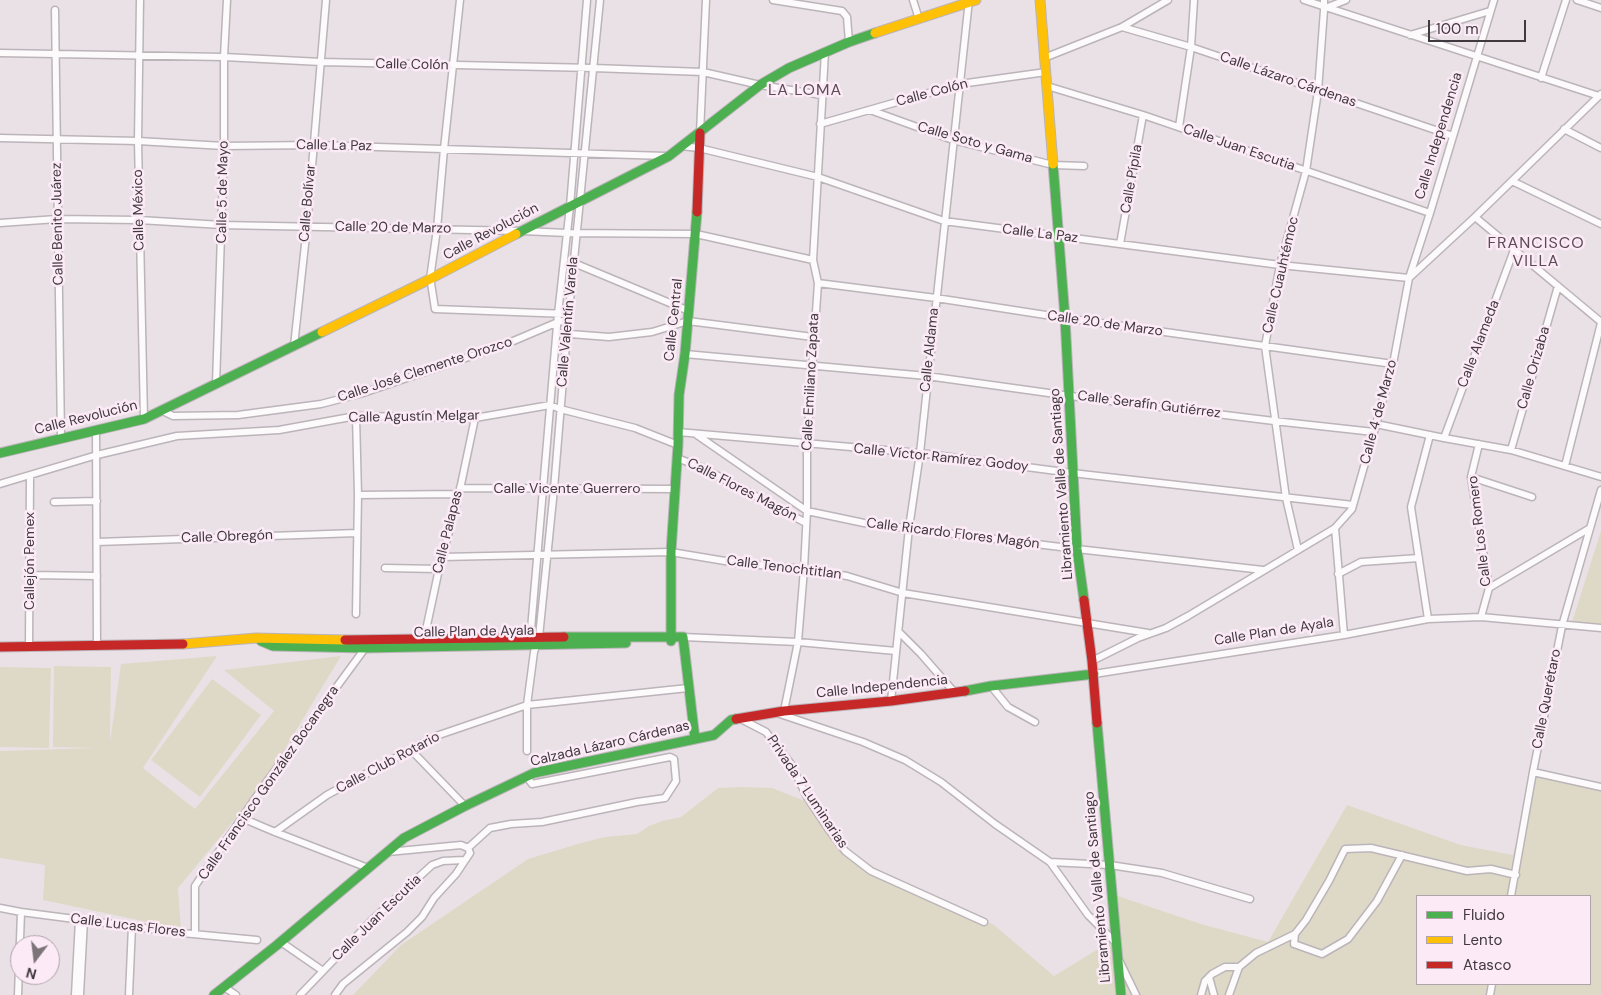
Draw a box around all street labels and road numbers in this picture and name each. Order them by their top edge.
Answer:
street label: Calle Lázaro Cárdenas [1217,49,1359,111]
street label: Calle Colón [375,56,449,74]
street label: Calle Independencia [1412,70,1466,202]
street label: Calle Colón [894,75,970,111]
street label: Calle Soto y Gama [916,119,1034,167]
street label: Calle Juan Escutia [1181,121,1297,175]
street label: Calle La Paz [296,137,372,155]
street label: Calle 5 de Mayo [214,140,232,244]
street label: Calle Pípila [1118,143,1146,215]
street label: Calle Benito Juárez [49,163,67,285]
street label: Calle Bolívar [296,163,320,243]
street label: Calle México [130,169,148,251]
street label: Calle Revolución [441,200,541,264]
street label: Calle Cuauhtémoc [1259,215,1303,335]
street label: Calle 20 de Marzo [335,219,451,237]
street label: Calle La Paz [1001,221,1079,247]
street label: Calle Valentín Varela [554,256,582,388]
street label: Calle Central [661,278,687,362]
street label: Calle Alameda [1455,298,1503,390]
street label: Calle Aldama [917,307,943,393]
street label: Calle 20 de Marzo [1046,308,1164,340]
street label: Calle Emiliano Zapata [799,313,823,451]
street label: Calle Orizaba [1514,325,1554,411]
street label: Calle José Clemente Orozco [335,334,515,406]
street label: Calle 4 de Marzo [1357,358,1401,466]
street label: Libramiento Valle de Santiago [1047,388,1077,580]
street label: Calle Serafín Gutiérrez [1077,388,1221,422]
street label: Calle Revolución [33,397,139,439]
street label: Calle Agustín Melgar [348,407,480,427]
street label: Calle Víctor Ramírez Godoy [853,440,1029,476]
street label: Calle Flores Magón [684,455,800,525]
street label: Calle Los Romero [1465,475,1495,587]
street label: Calle Vicente Guerrero [493,481,641,497]
street label: Calle Palapas [430,489,466,575]
street label: Callejón Pemex [22,512,38,610]
street label: Calle Ricardo Flores Magón [865,515,1041,553]
street label: Calle Obregón [181,527,273,547]
street label: Calle Tenochtitlan [726,553,842,583]
street label: Calle Plan de Ayala [1213,614,1335,650]
street label: Calle Plan de Ayala [413,623,535,641]
street label: Calle Querétaro [1529,648,1565,750]
street label: Calle Independencia [815,672,949,702]
street label: Calle Francisco González Bocanegra [195,683,343,883]
street label: Calzada Lázaro Cárdenas [529,717,691,771]
street label: Calle Club Rotario [333,729,443,797]
street label: Privada 7 Luminarias [763,732,851,852]
street label: Libramiento Valle de Santiago [1081,791,1115,983]
street label: Calle Juan Escutia [329,871,425,965]
street label: Calle Lucas Flores [69,911,187,941]

